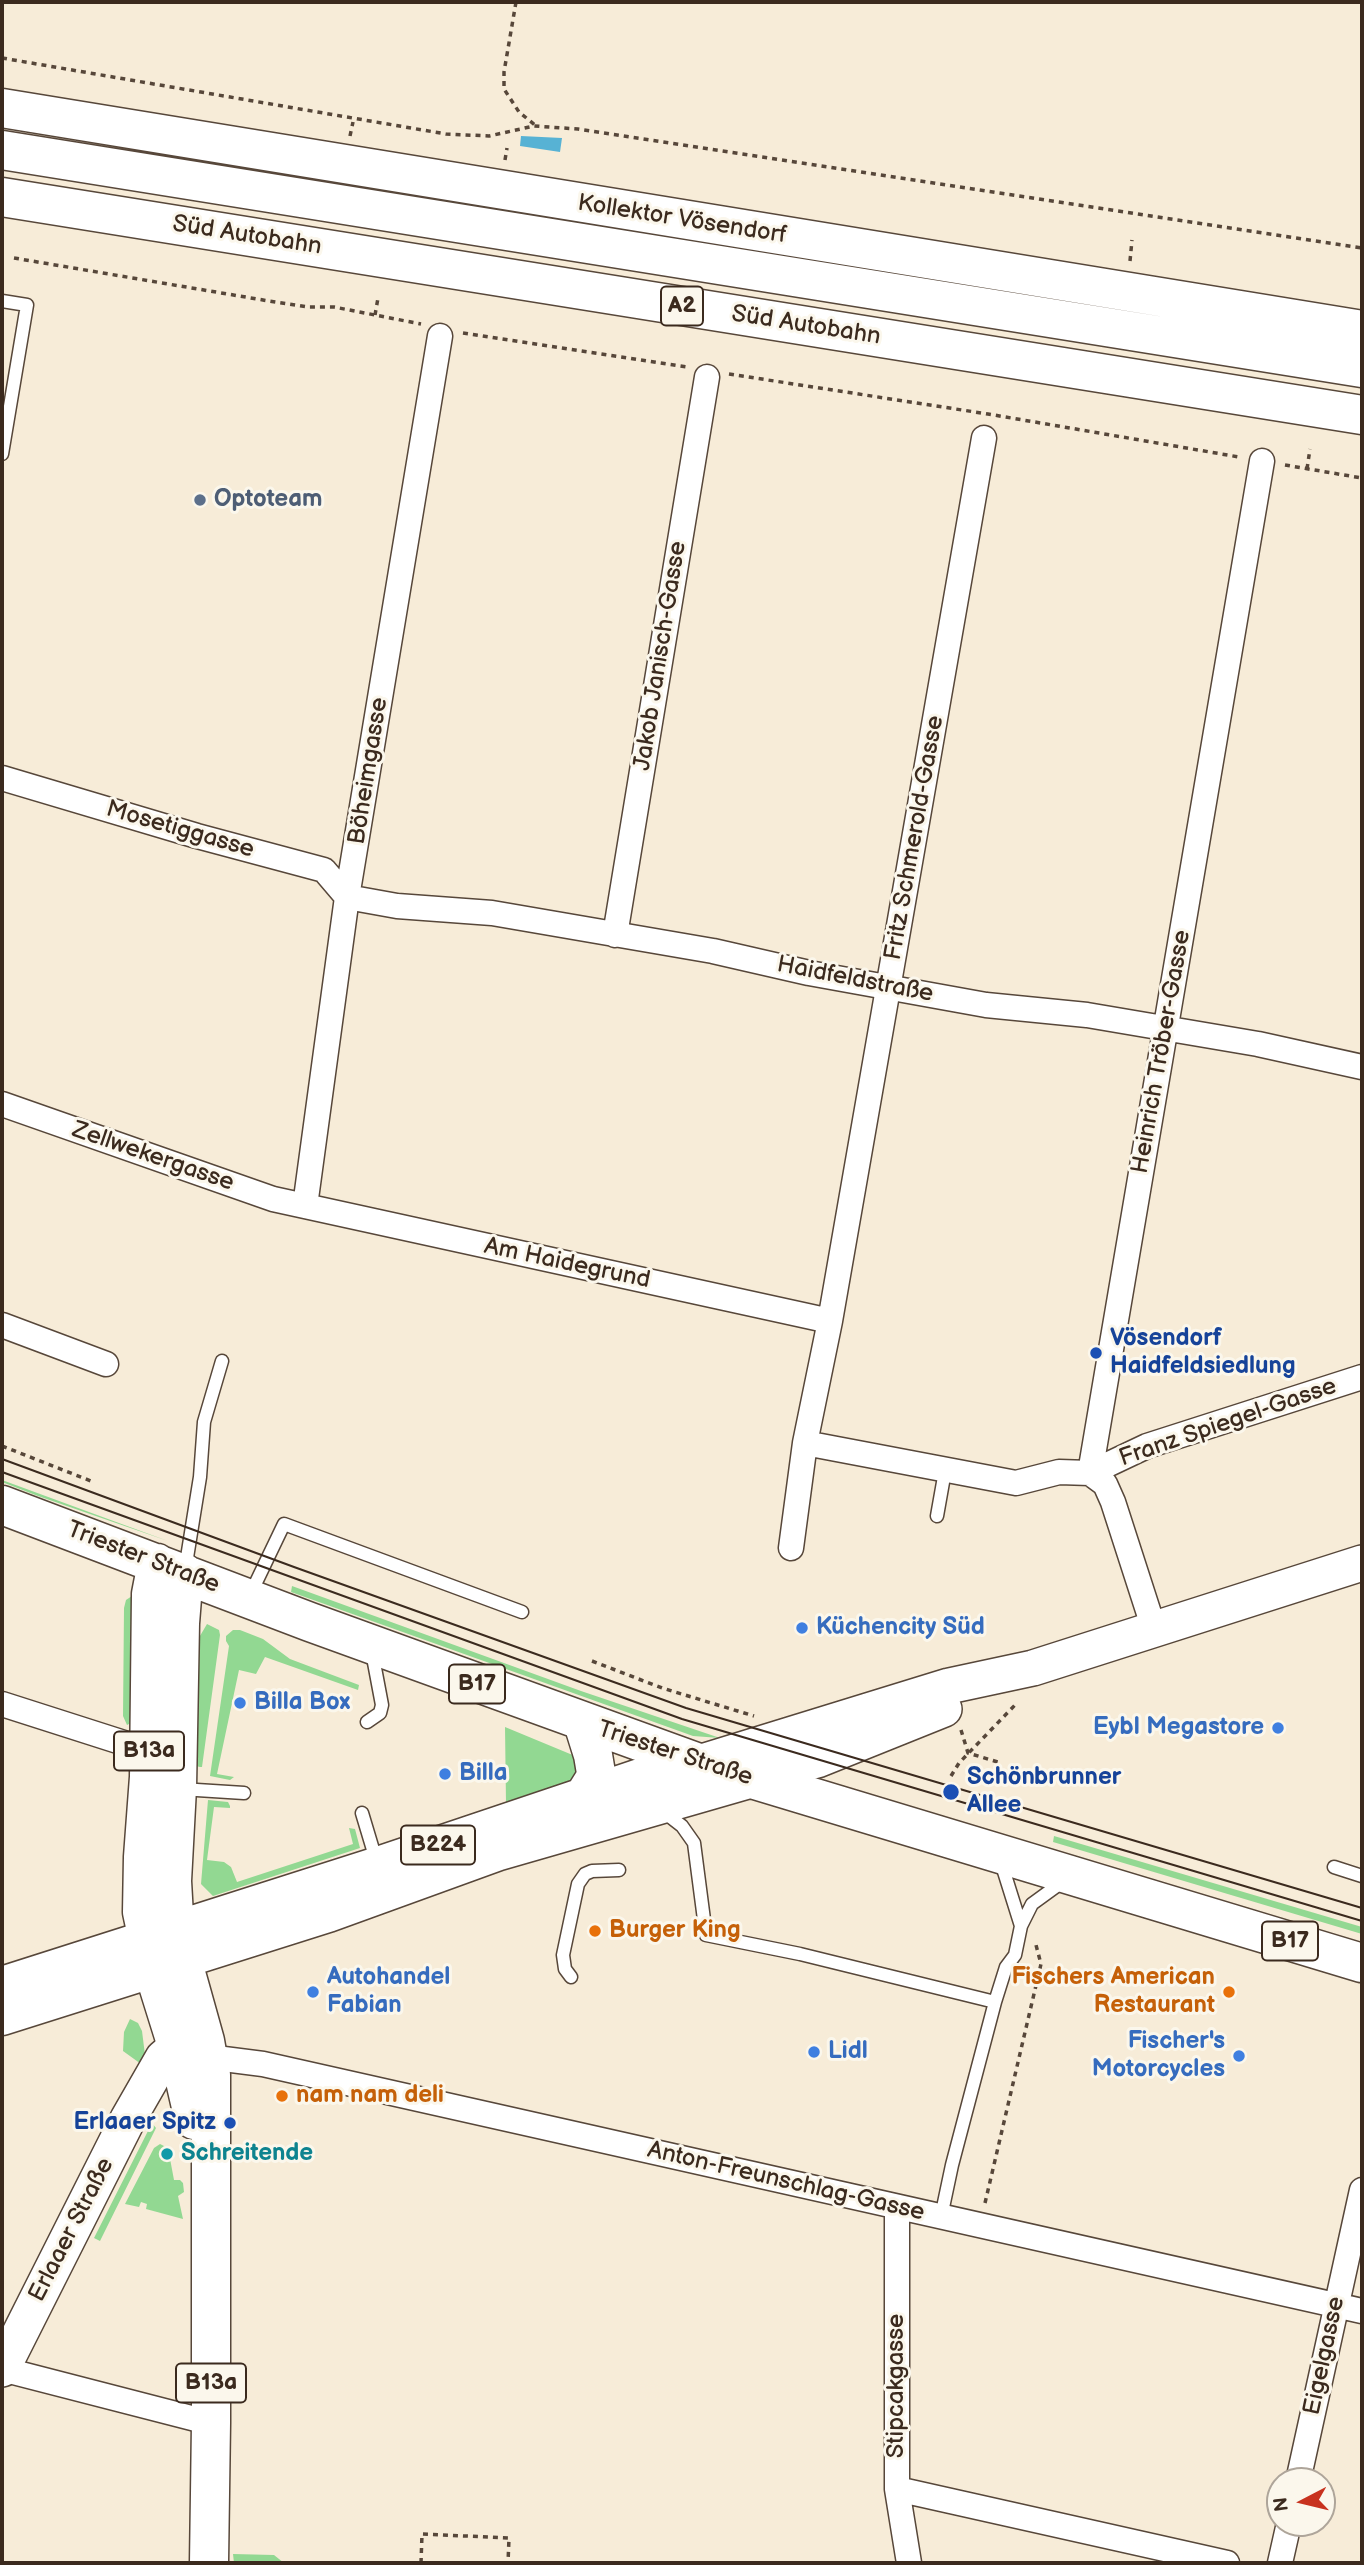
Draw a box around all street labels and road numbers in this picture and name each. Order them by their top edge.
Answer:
street label: Kollektor Vösendorf [575,189,789,251]
street label: Süd Autobahn [171,210,323,262]
road number: A2 [661,286,703,326]
street label: Süd Autobahn [730,300,882,352]
street label: Jakob Janisch-Gasse [629,539,693,773]
street label: Böheimgasse [343,695,395,847]
street label: Fritz Schmerold-Gasse [879,714,951,962]
street label: Mosetiggasse [103,795,257,865]
street label: Heinrich Tröber-Gasse [1126,928,1198,1176]
street label: Haidfeldstraße [774,951,936,1009]
street label: Zellwekergasse [68,1116,238,1198]
street label: Am Haidegrund [481,1232,653,1296]
street label: Franz Spiegel-Gasse [1116,1372,1340,1474]
street label: Triester Straße [63,1516,223,1600]
road number: B17 [449,1665,505,1704]
street label: Triester Straße [594,1715,756,1793]
road number: B13a [114,1732,184,1770]
road number: B224 [401,1826,475,1864]
road number: B17 [1262,1922,1318,1960]
street label: Anton-Freunschlag-Gasse [645,2136,927,2228]
street label: Erlaaer Straße [23,2153,121,2307]
street label: Eigelgasse [1298,2294,1352,2418]
street label: Stipcakgasse [883,2314,911,2458]
road number: B13a [176,2364,246,2402]

